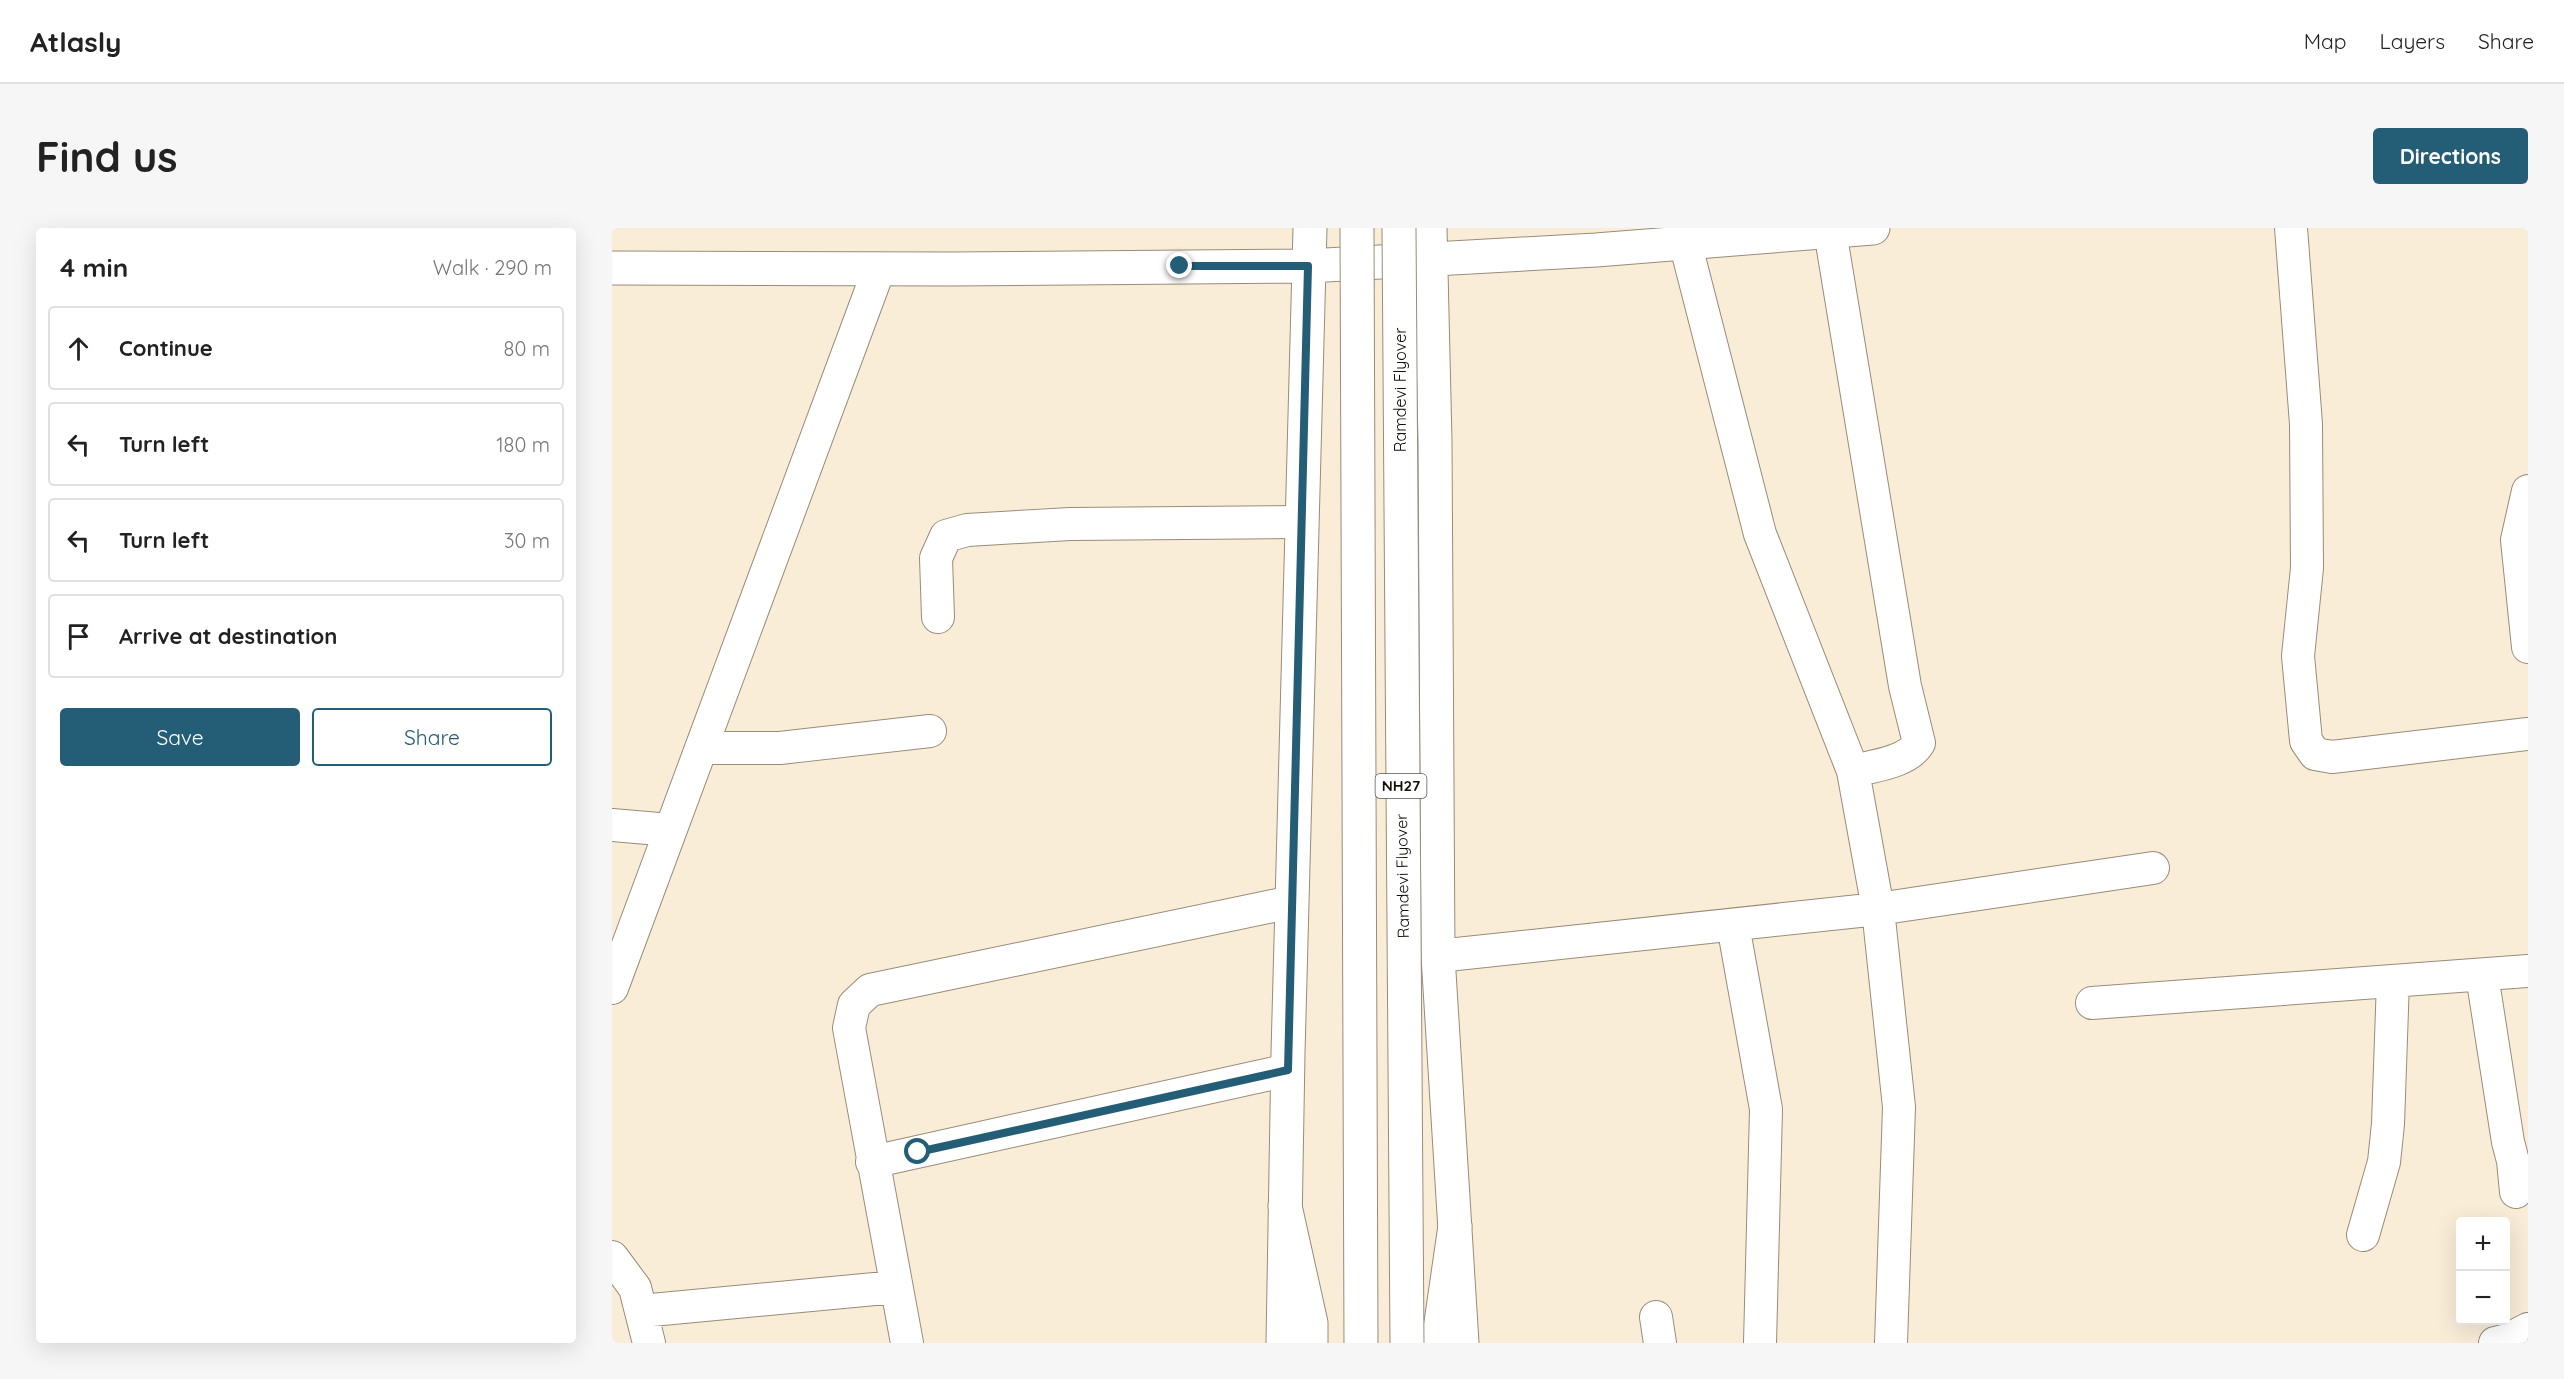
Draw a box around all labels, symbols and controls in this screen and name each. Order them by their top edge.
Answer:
text: Atlasly [30,24,121,59]
text: Map [2304,28,2347,54]
text: Layers [2380,28,2445,54]
text: Share [2478,28,2534,54]
button: Directions [2373,128,2528,184]
text: Find us [36,130,178,183]
text: 4 min [60,251,128,284]
route end [1166,252,1192,278]
text: Walk · 290 m [433,255,552,280]
street label: Ramdevi Flyover [1390,328,1410,452]
icon: ahead [62,332,95,365]
text: Continue [119,334,213,362]
text: 80 m [504,336,550,361]
icon: left [62,428,95,461]
text: Turn left [119,430,209,458]
text: 180 m [496,432,550,457]
icon: left [62,524,95,557]
text: Turn left [119,526,209,554]
text: 30 m [504,528,550,553]
icon: arrive [62,620,95,653]
text: Arrive at destination [119,622,337,650]
button: Save [60,708,300,766]
button: Share [312,708,552,766]
road number: NH27 [1376,774,1426,798]
street label: Ramdevi Flyover [1391,814,1413,938]
route start [904,1138,930,1164]
map controls [2456,1217,2510,1325]
button: + [2456,1217,2510,1271]
button: − [2456,1271,2510,1325]

